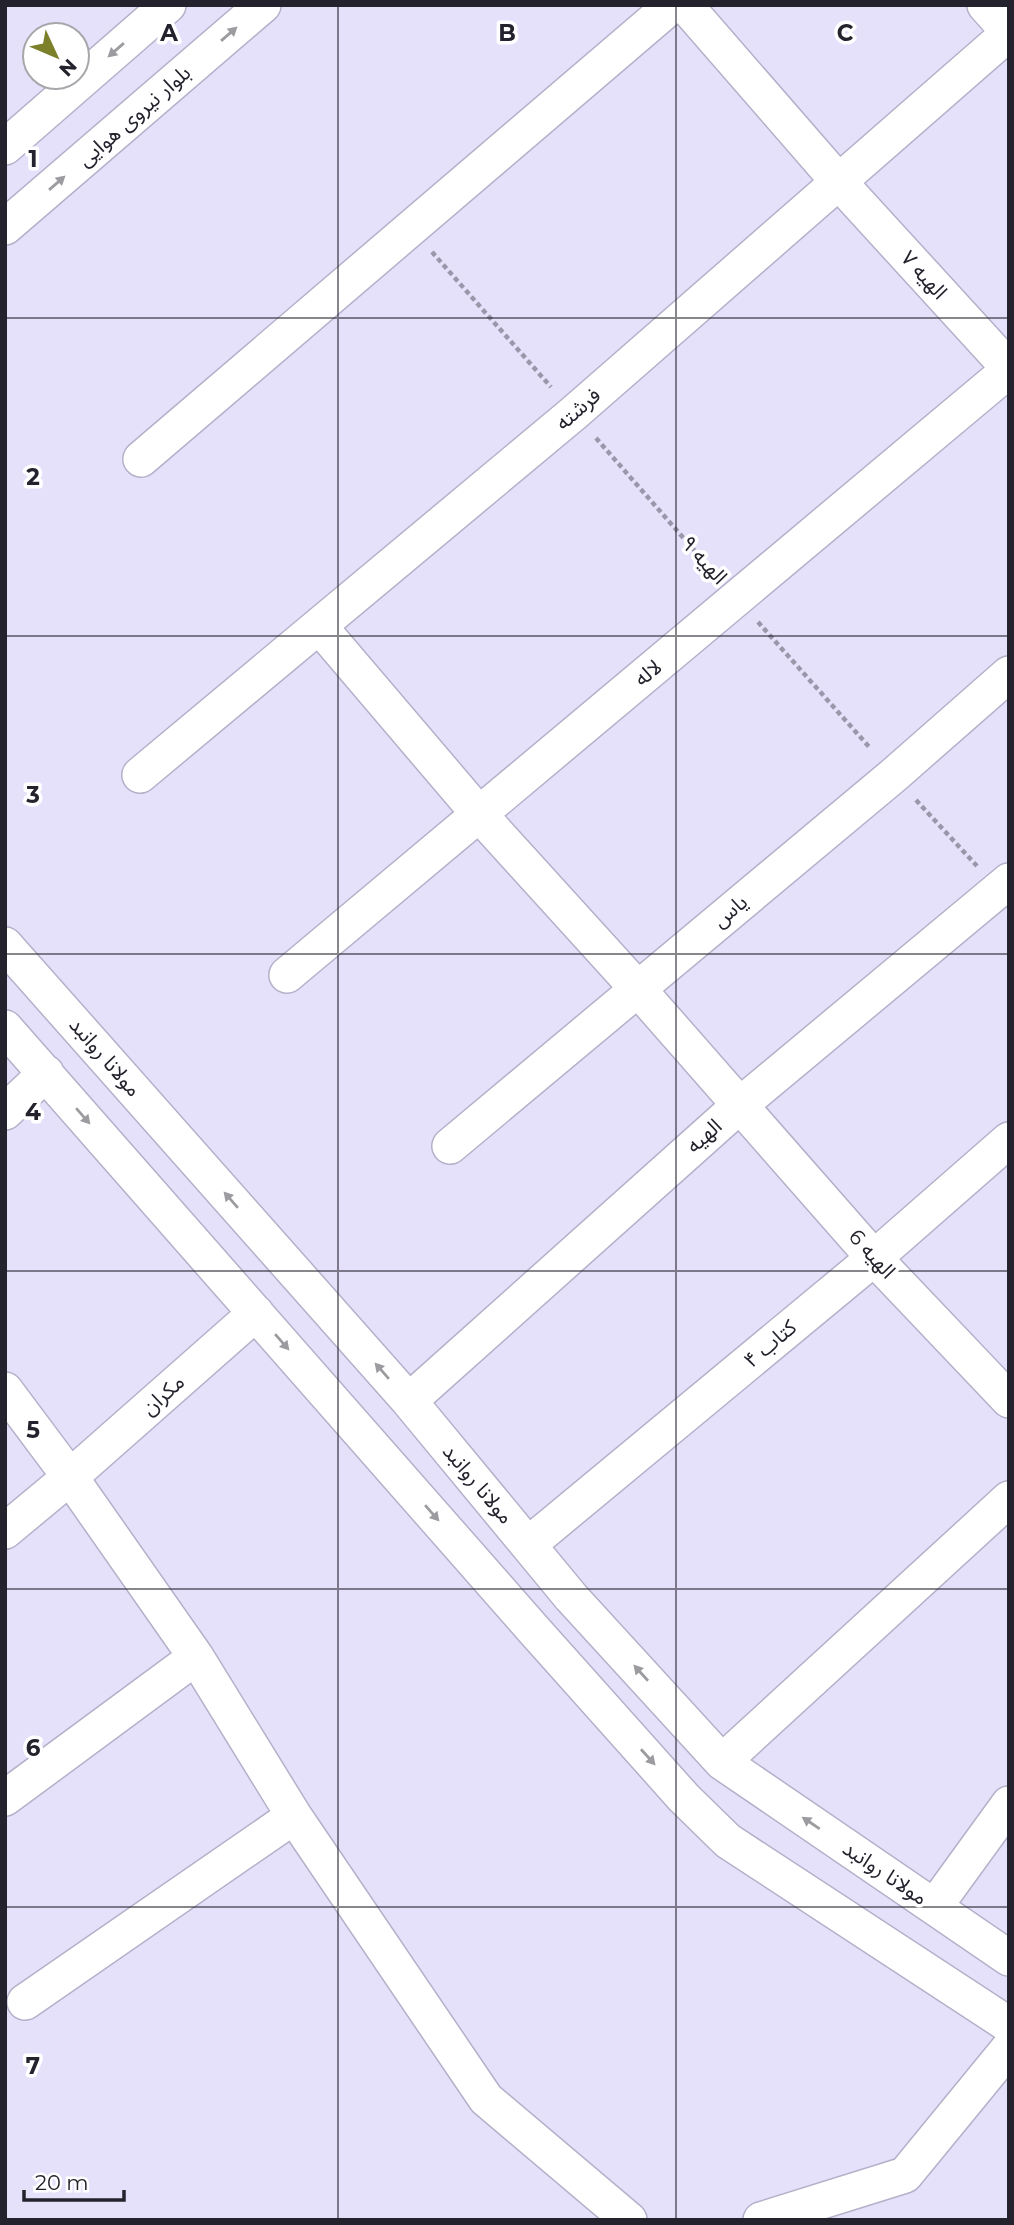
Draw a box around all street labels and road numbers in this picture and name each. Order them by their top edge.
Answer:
street label: بلوار نیروی هوایی [72,60,195,171]
street label: الهیه ۷ [896,245,953,304]
street label: فرشته [550,382,605,435]
street label: الهیه ۹ [676,530,733,589]
street label: لاله [629,654,666,691]
street label: یاس [707,889,752,932]
street label: مولانا روانبد [64,1012,146,1101]
street label: الهیه [681,1113,727,1158]
street label: الهیه 6 [844,1224,901,1283]
street label: کتاب ۴ [738,1314,801,1373]
street label: مکران [136,1369,189,1420]
street label: مولانا روانبد [438,1439,519,1529]
street label: مولانا روانبد [838,1835,932,1910]

